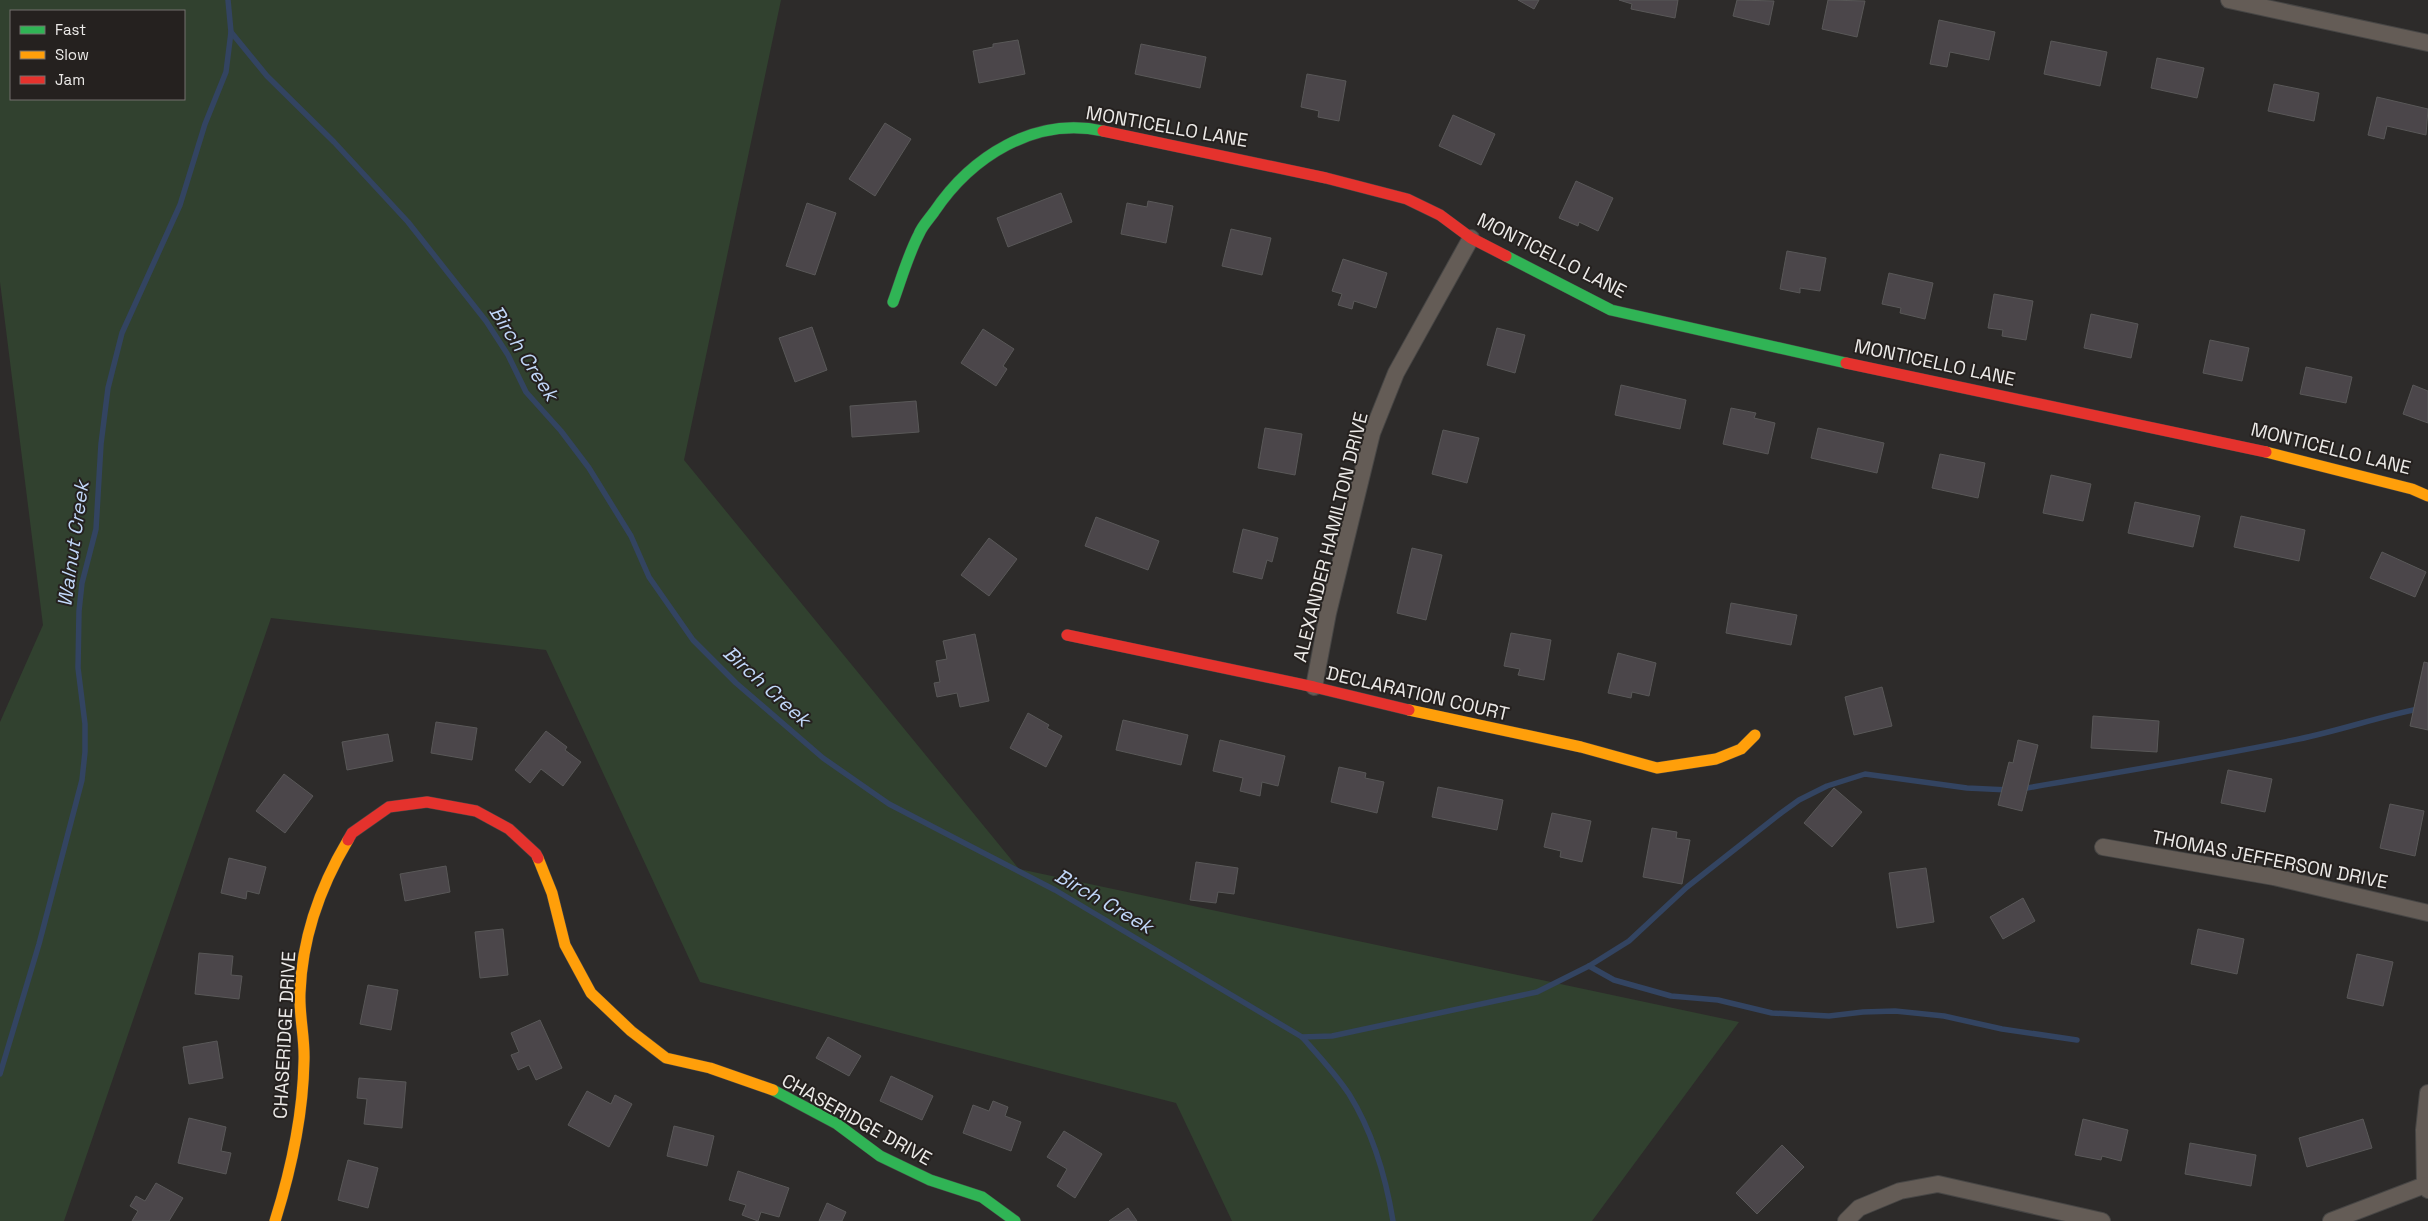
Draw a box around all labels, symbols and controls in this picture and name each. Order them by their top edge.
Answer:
legend [10,10,185,100]
text: Fast [55,20,86,39]
text: Slow [55,45,89,64]
text: Jam [55,70,85,89]
street label: MONTICELLO LANE [1084,100,1250,153]
street label: MONTICELLO LANE [1473,207,1631,304]
water label: Birch Creek [483,300,566,408]
street label: MONTICELLO LANE [1852,333,2018,392]
street label: ALEXANDER HAMILTON DRIVE [1287,410,1374,665]
street label: MONTICELLO LANE [2248,417,2414,480]
water label: Walnut Creek [51,477,95,609]
water label: Birch Creek [718,640,818,734]
street label: DECLARATION COURT [1324,660,1512,727]
street label: THOMAS JEFFERSON DRIVE [2150,824,2390,895]
water label: Birch Creek [1050,862,1160,941]
street label: CHASERIDGE DRIVE [268,951,301,1120]
street label: CHASERIDGE DRIVE [777,1068,936,1171]

